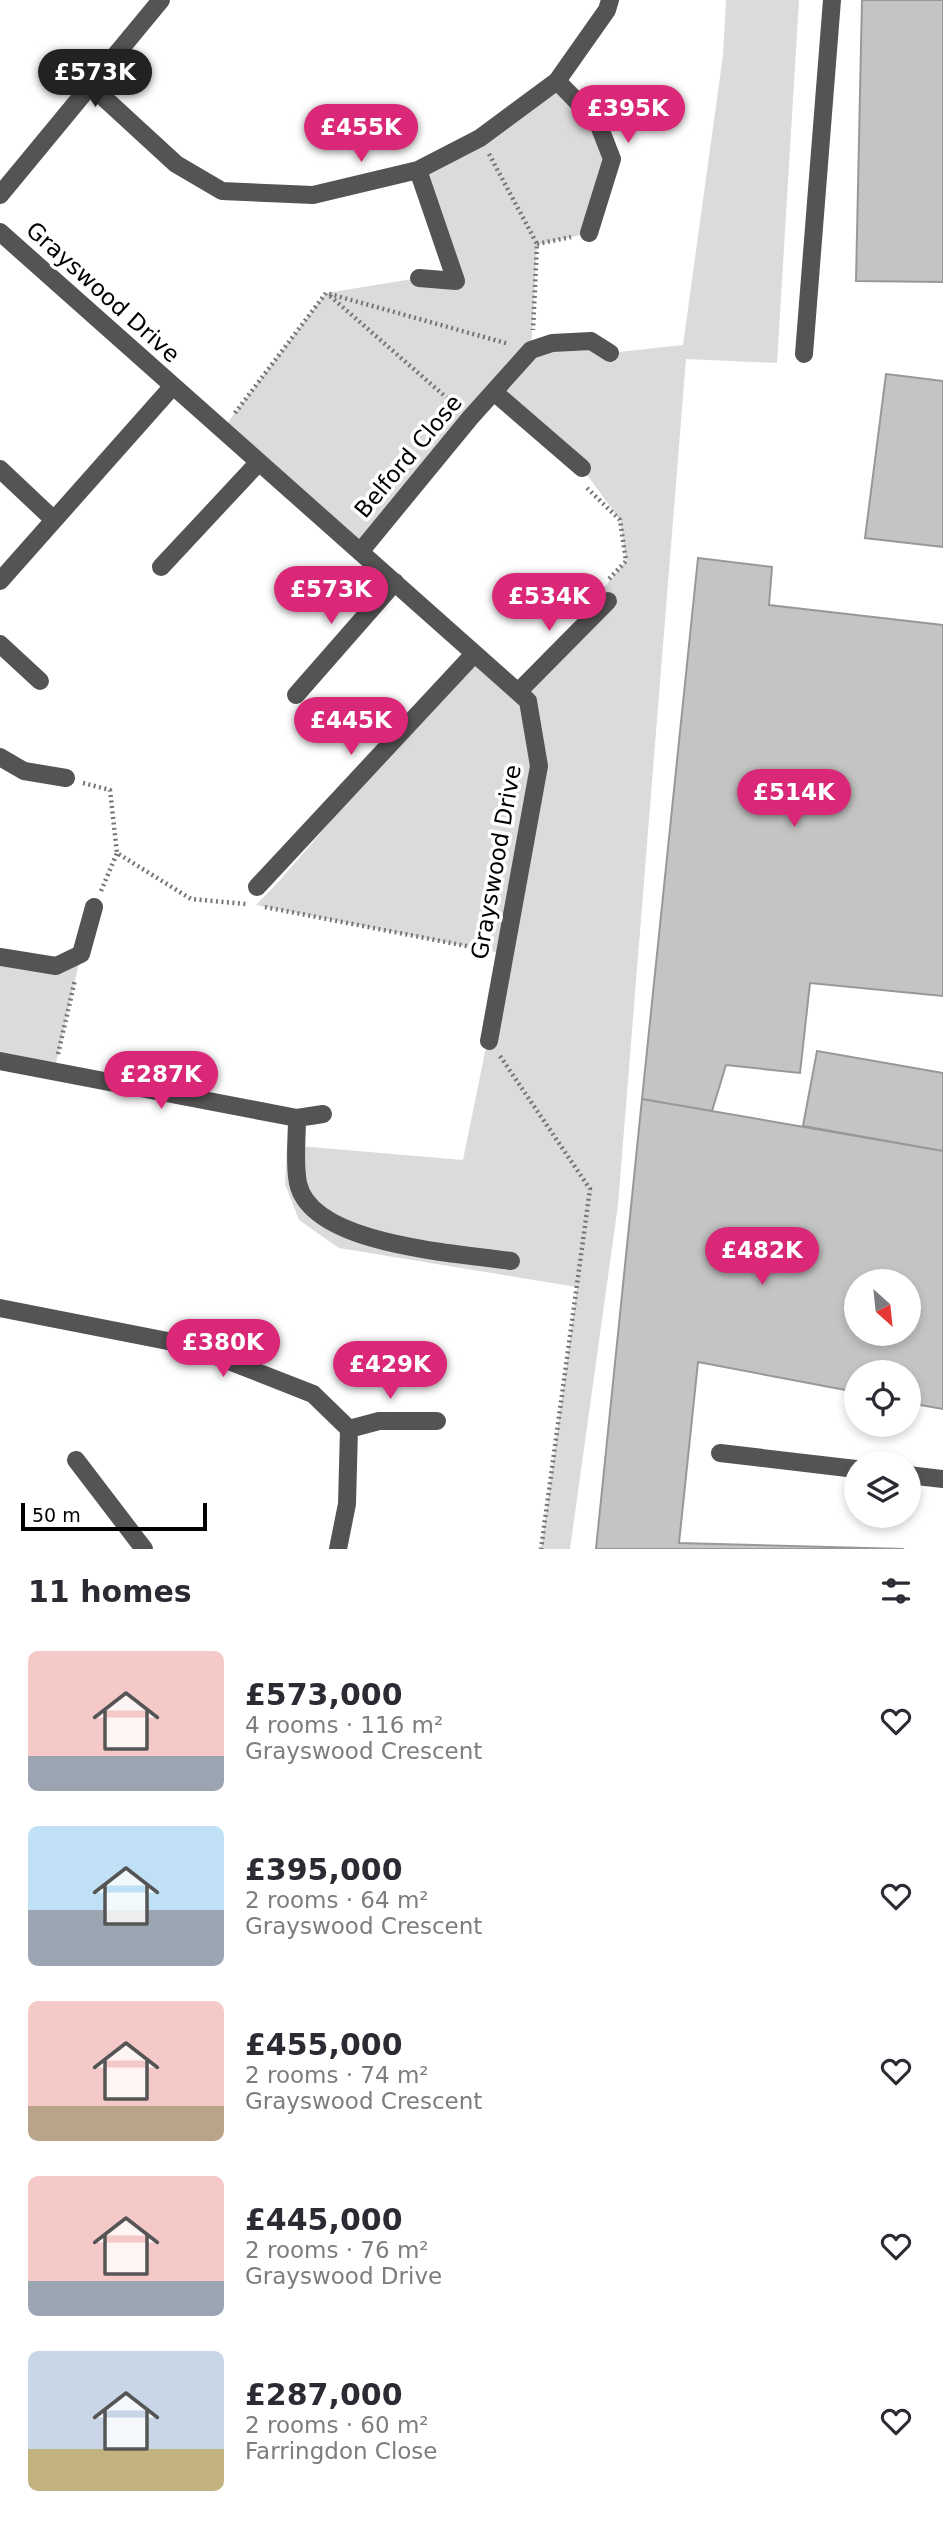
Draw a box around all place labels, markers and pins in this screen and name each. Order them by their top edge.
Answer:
pin: £573K [46,50,144,109]
pin: £395K [579,86,677,145]
pin: £455K [312,104,410,164]
pin: £573K [282,566,380,626]
pin: £534K [500,574,598,633]
pin: £445K [302,698,400,757]
pin: £514K [745,770,843,829]
pin: £287K [112,1052,210,1111]
pin: £482K [713,1228,811,1287]
pin: £380K [174,1320,272,1379]
pin: £429K [341,1342,439,1401]

